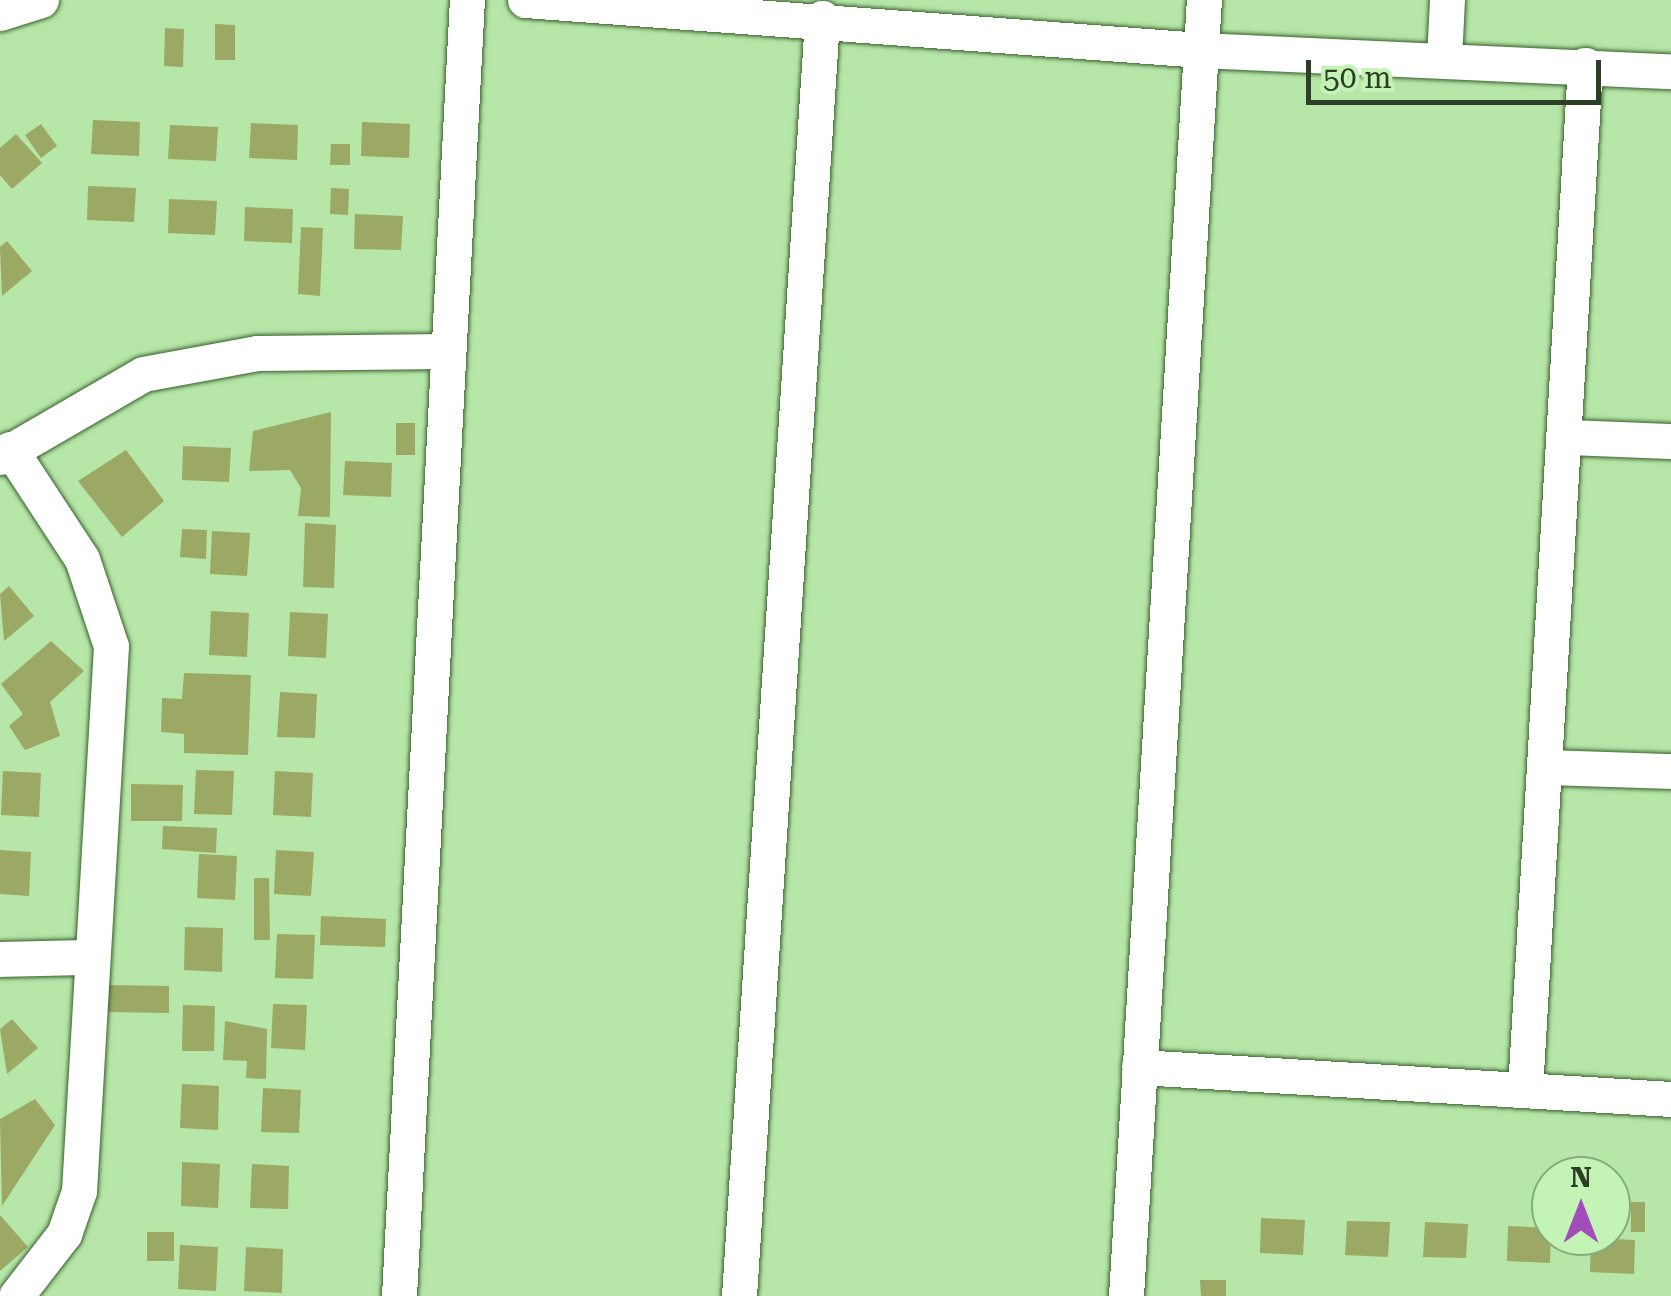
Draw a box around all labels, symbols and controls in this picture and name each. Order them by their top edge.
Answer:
scale bar [1311,40,1606,102]
text: 50 m [1323,60,1392,95]
north arrow [1531,1156,1631,1256]
text: N [1570,1161,1592,1194]

